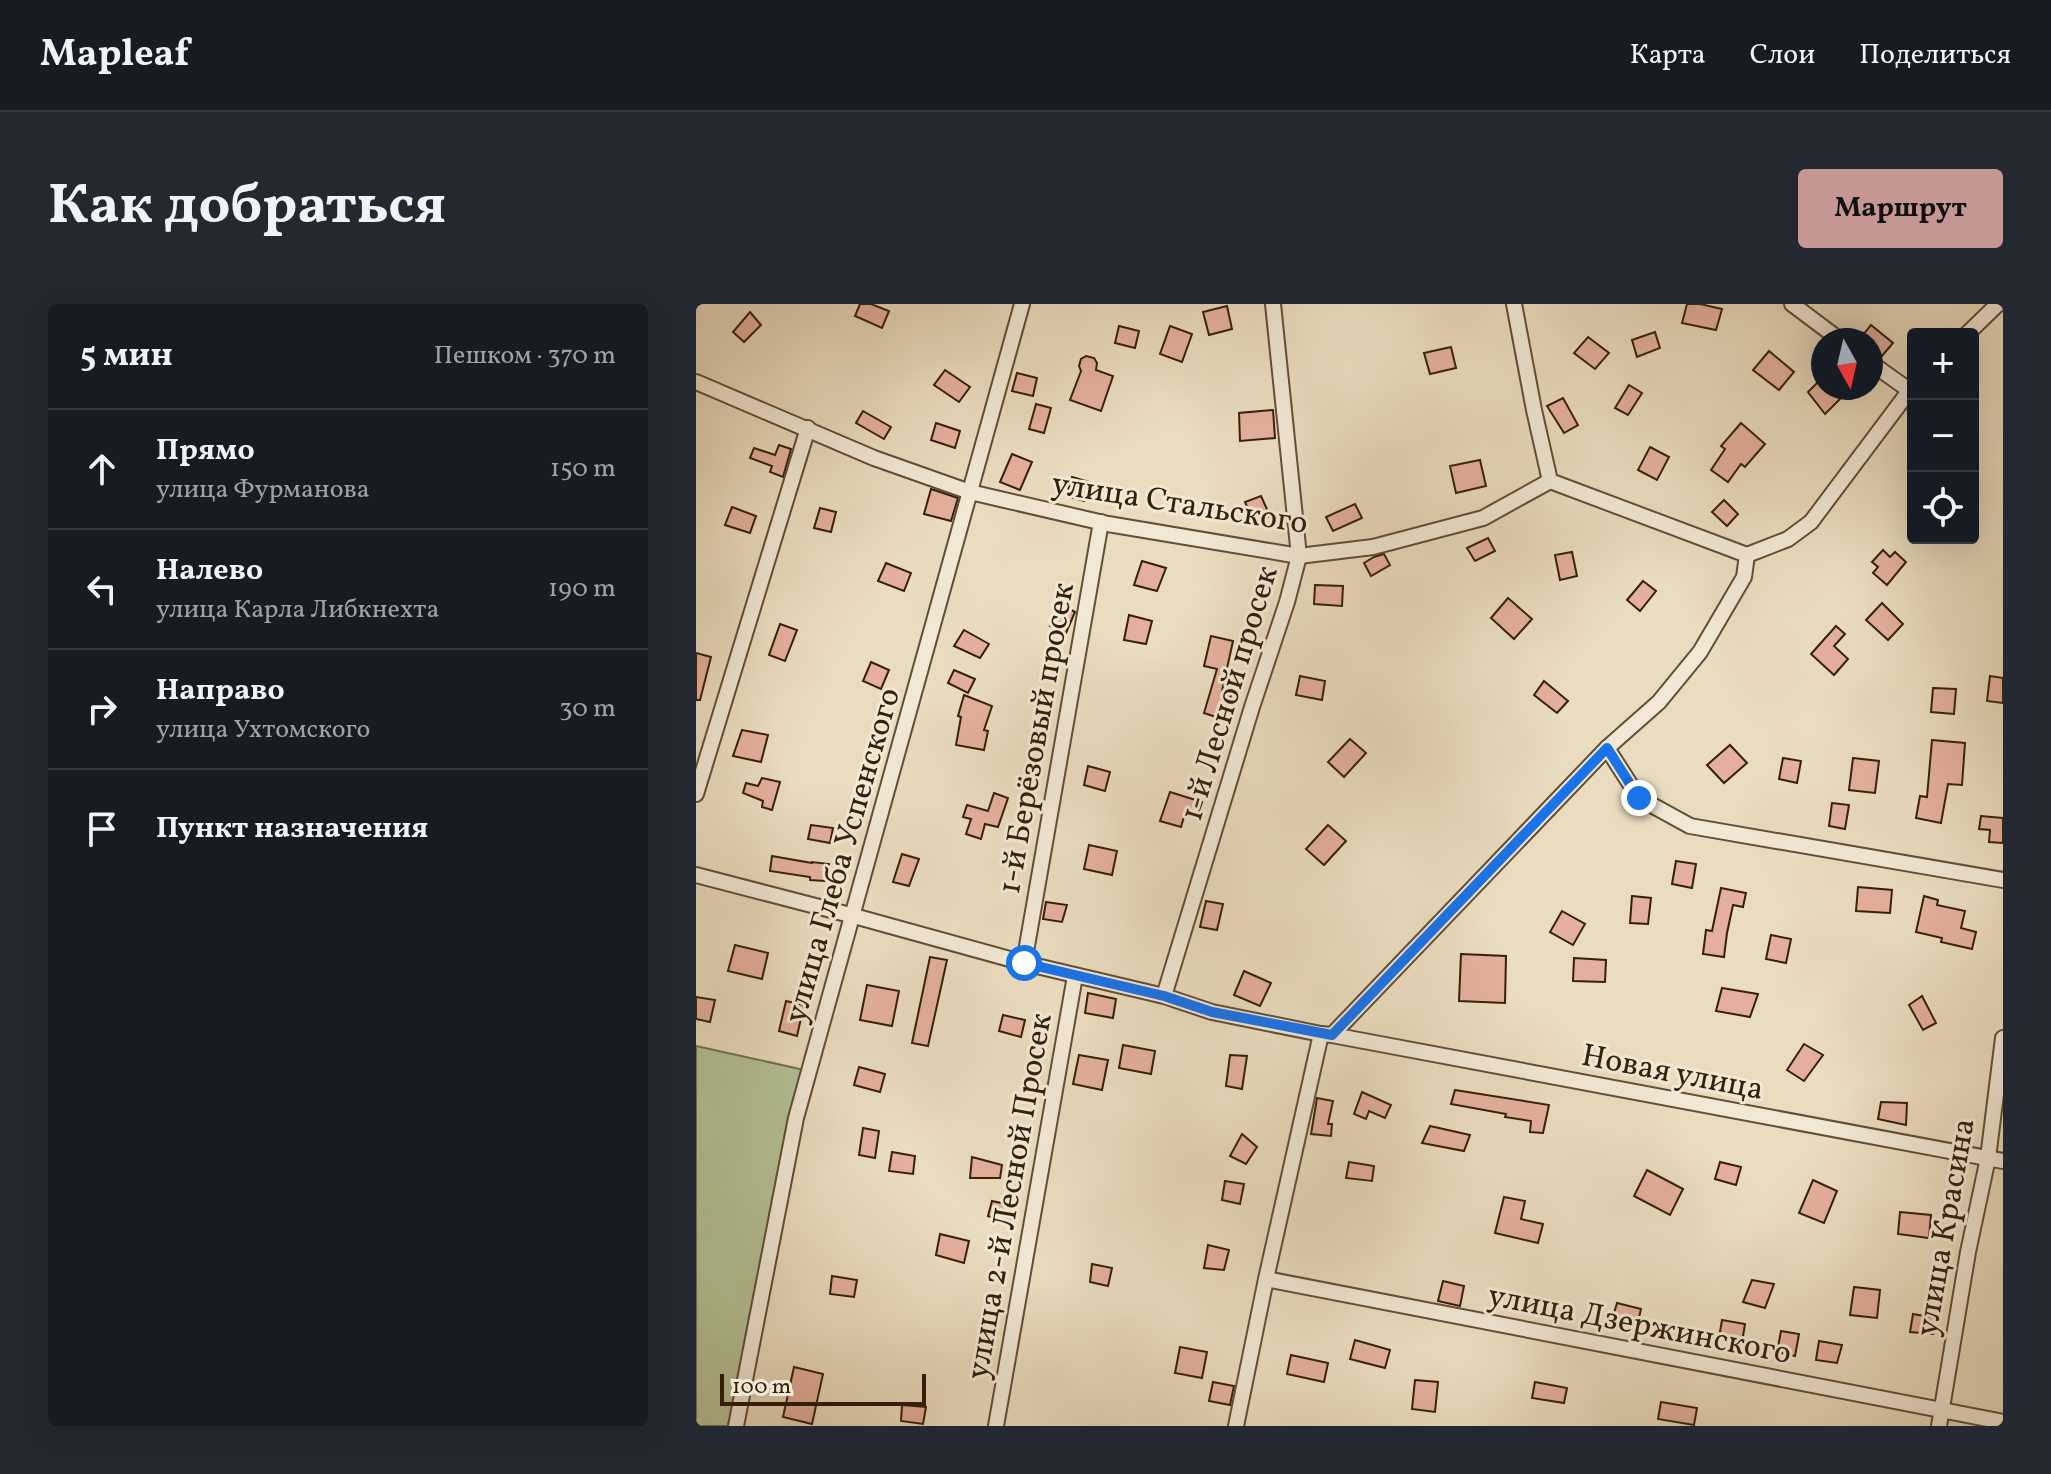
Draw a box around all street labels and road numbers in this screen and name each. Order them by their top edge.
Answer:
street label: улица Стальского [1048,463,1311,547]
street label: 1-й Лесной просек [1171,561,1291,827]
street label: 1-й Берёзовый просек [989,579,1087,898]
street label: улица Глеба Успенского [775,683,913,1029]
street label: улица 2-й Лесной Просек [957,1010,1065,1383]
street label: Новая улица [1578,1035,1767,1113]
street label: улица Красина [1906,1115,1988,1340]
street label: улица Дзержинского [1484,1275,1795,1377]

